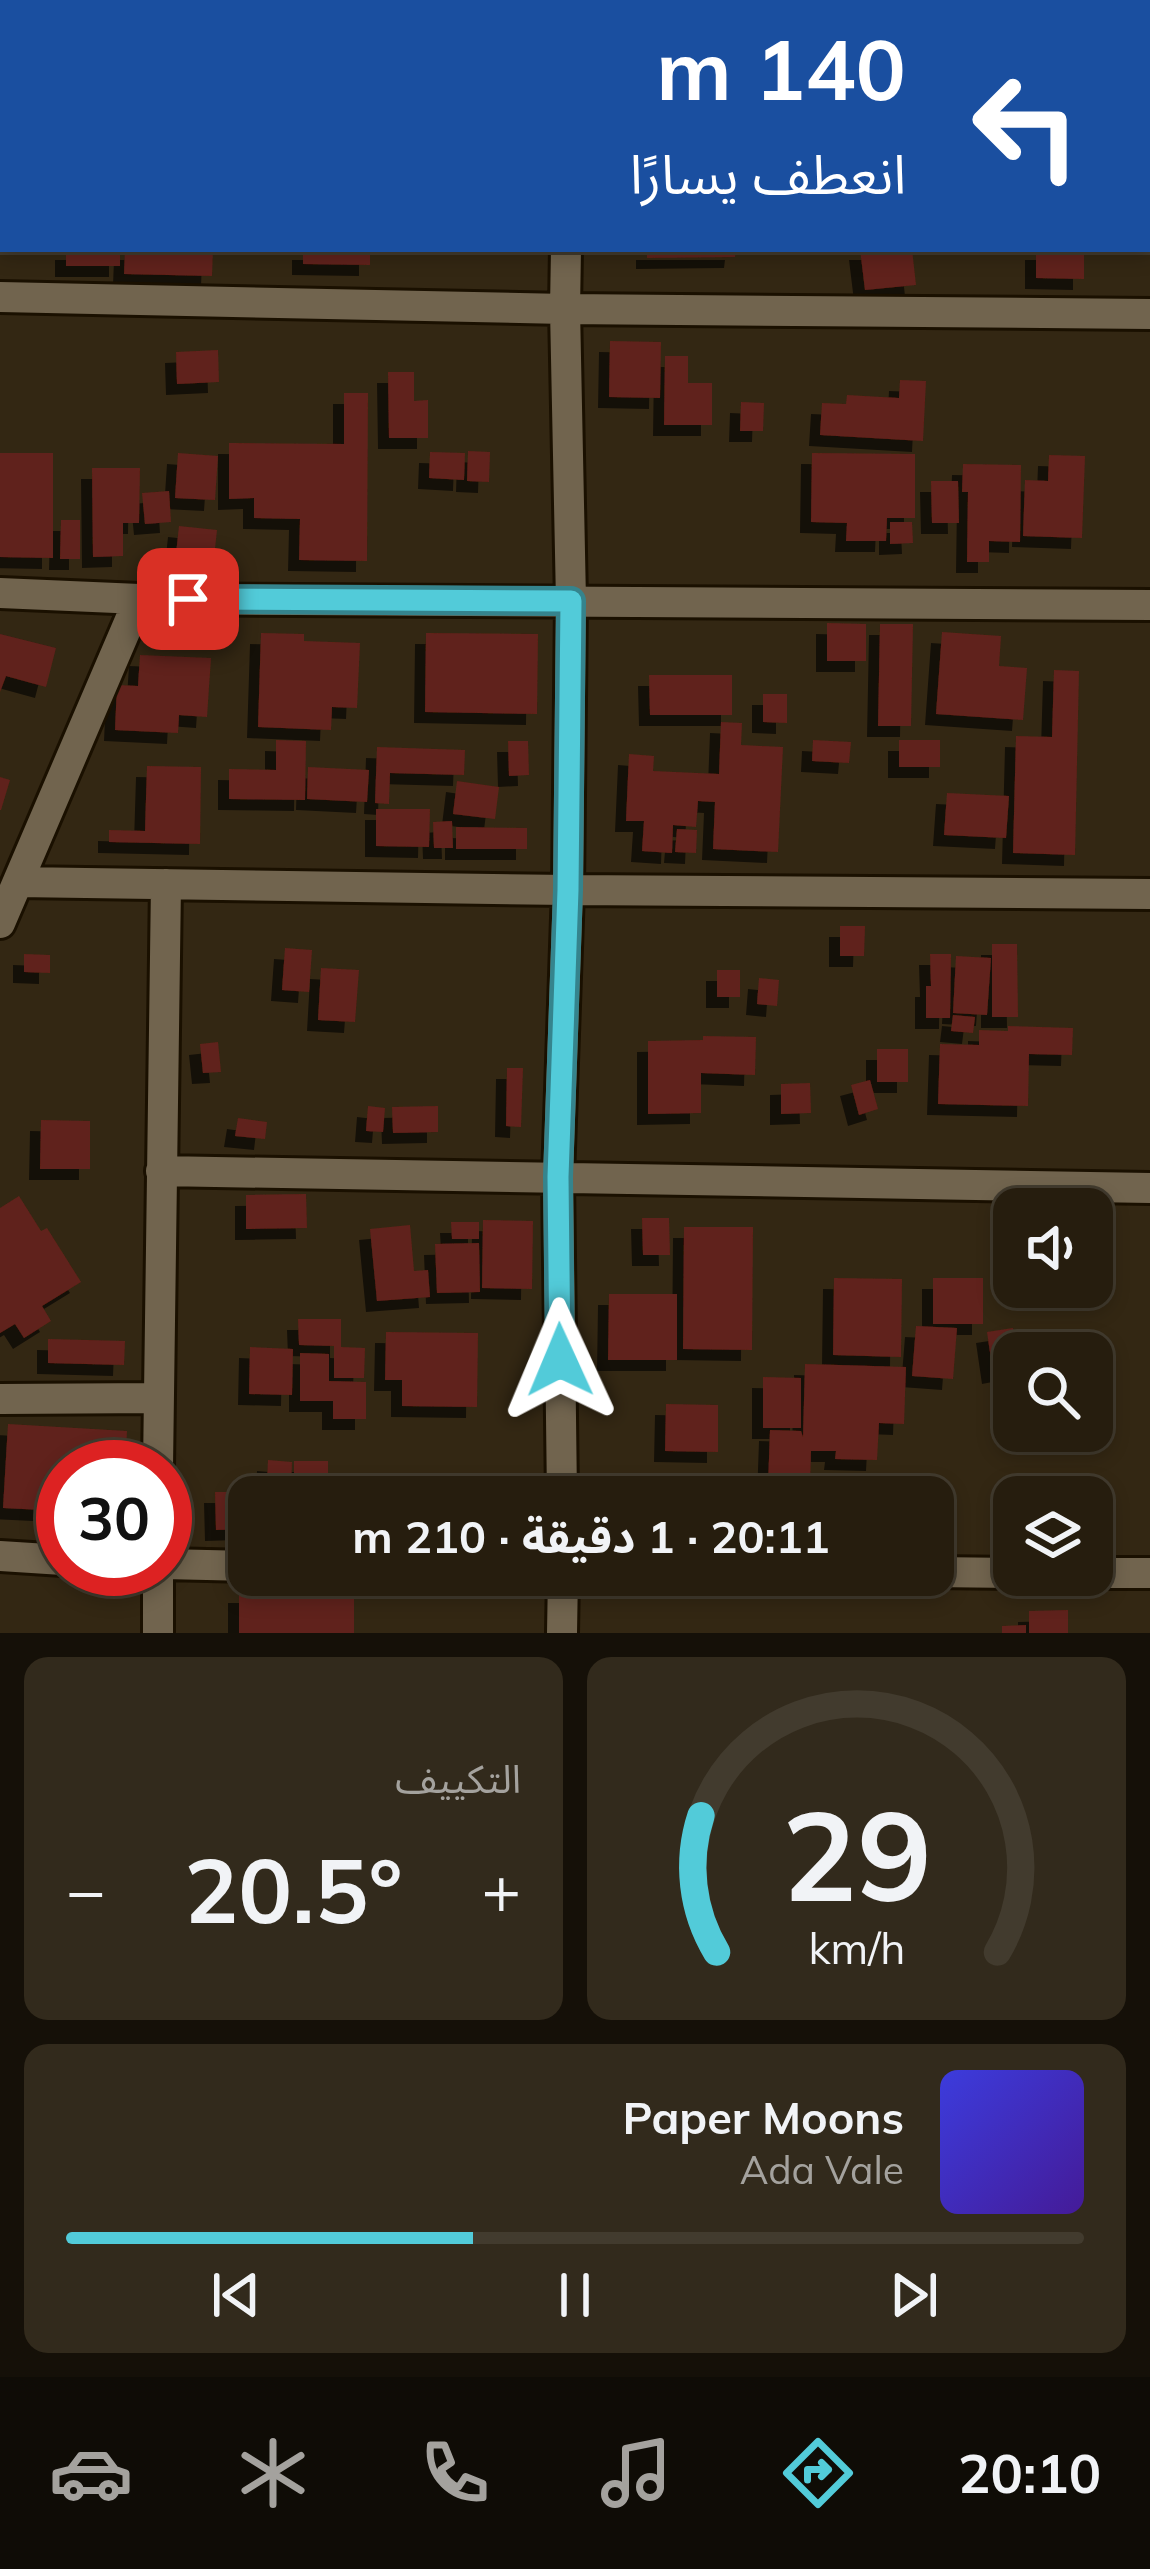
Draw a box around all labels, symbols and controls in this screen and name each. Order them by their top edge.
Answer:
text: 140 m [656,16,906,121]
icon: left [948,48,1104,204]
text: انعطف يسارًا [630,140,906,208]
pin [137,548,239,650]
icon: arrive [155,566,221,632]
map controls [993,1188,1113,1596]
button: sound [993,1188,1113,1308]
position arrow [497,1297,623,1423]
button: search [993,1332,1113,1452]
speed limit sign: 30 [36,1440,192,1596]
button: layers [993,1476,1113,1596]
text: 20:11 · 1 دقيقة · 210 m [352,1508,830,1564]
text: التكييف [395,1754,521,1803]
text: 29 [782,1776,931,1932]
text: 20.5° [184,1833,403,1946]
text: − [66,1848,106,1931]
text: + [481,1848,521,1931]
text: km/h [808,1920,905,1974]
text: Paper Moons [622,2089,904,2145]
text: Ada Vale [740,2145,904,2194]
icon: previous [203,2262,269,2328]
icon: pause [542,2262,608,2328]
icon: next [881,2262,947,2328]
icon: car [49,2431,133,2515]
icon: climate [231,2431,315,2515]
icon: phone [413,2431,497,2515]
icon: music [594,2431,678,2515]
icon: directions [776,2431,860,2515]
text: 20:10 [958,2439,1101,2507]

